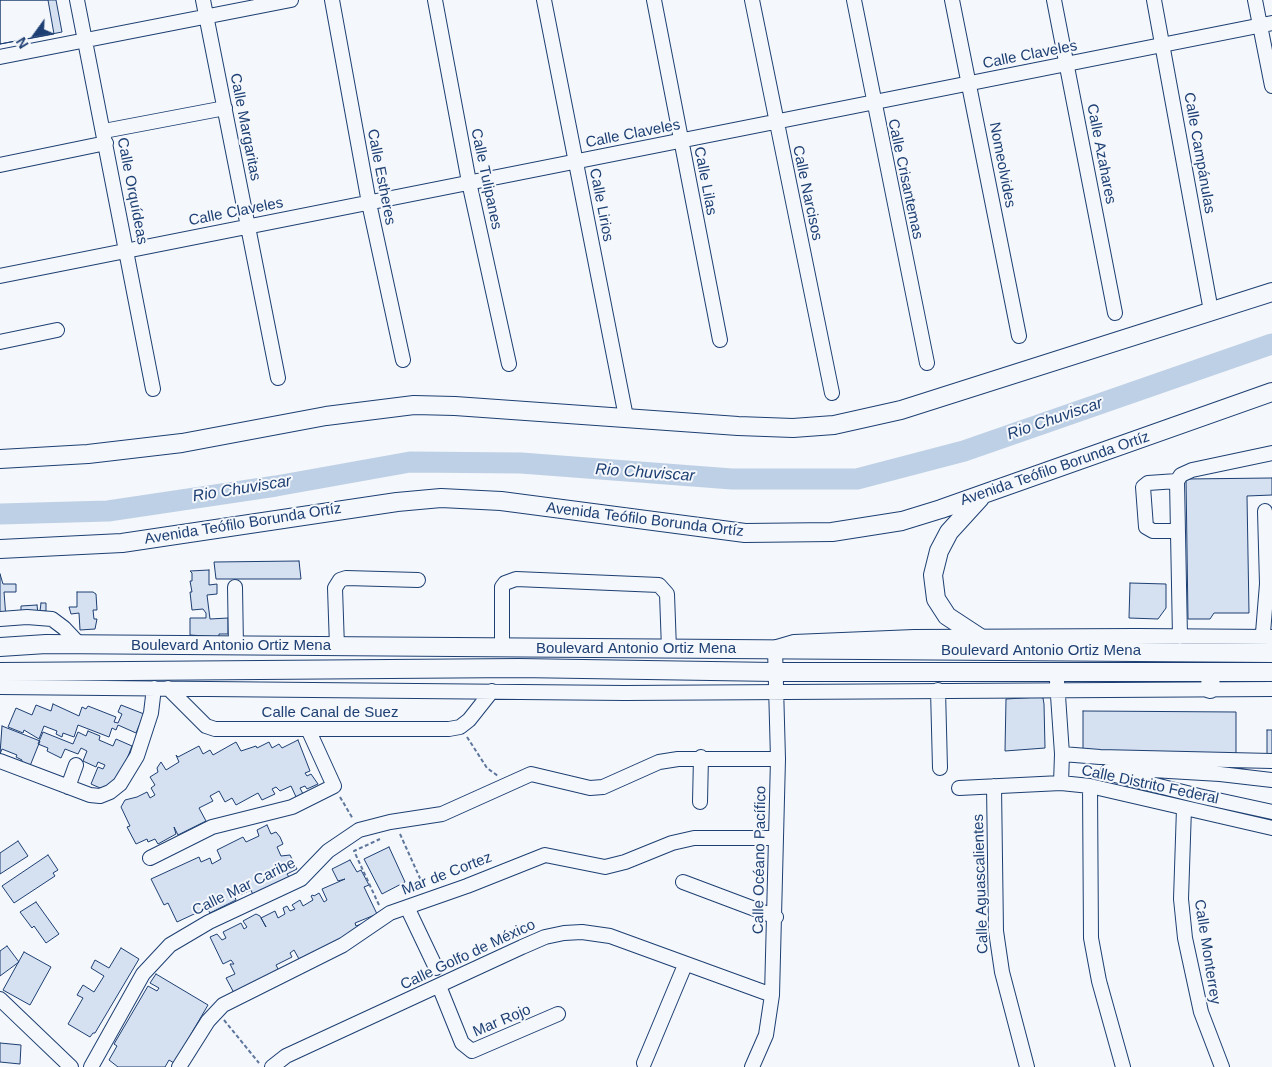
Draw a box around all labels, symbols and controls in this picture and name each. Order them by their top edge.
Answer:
north arrow [10,10,60,60]
text: N [13,34,32,51]
street label: Calle Claveles [981,37,1079,73]
street label: Calle Margaritas [226,72,264,182]
street label: Calle Campánulas [1179,91,1219,215]
street label: Calle Azahares [1082,102,1120,206]
street label: Calle Claveles [584,116,682,152]
street label: Calle Crisantemas [883,117,927,241]
street label: Nomeolvides [985,121,1019,209]
street label: Calle Estheres [363,127,399,227]
street label: Calle Tulipanes [467,127,505,231]
street label: Calle Orquídeas [113,136,151,246]
street label: Calle Narcisos [788,144,826,242]
street label: Calle Lilas [690,145,720,217]
street label: Calle Lirios [585,167,617,243]
street label: Calle Claveles [187,194,285,230]
water label: Rio Chuviscar [1005,394,1105,444]
street label: Avenida Teófilo Borunda Ortíz [958,428,1152,510]
water label: Rio Chuviscar [595,460,695,486]
water label: Rio Chuviscar [191,472,293,506]
street label: Avenida Teófilo Borunda Ortíz [545,499,745,541]
street label: Avenida Teófilo Borunda Ortíz [143,500,343,548]
street label: Boulevard Antonio Ortiz Mena [131,637,331,655]
street label: Boulevard Antonio Ortiz Mena [536,640,736,658]
street label: Boulevard Antonio Ortiz Mena [941,642,1141,660]
street label: Calle Canal de Suez [262,704,398,722]
street label: Calle Distrito Federal [1080,762,1220,808]
street label: Calle Océano Pacífico [750,786,770,934]
street label: Calle Aguascalientes [970,814,992,954]
street label: Mar de Cortez [399,849,495,899]
street label: Calle Mar Caribe [189,854,299,920]
street label: Calle Monterrey [1190,898,1224,1006]
street label: Calle Golfo de México [398,916,538,994]
street label: Mar Rojo [470,1001,534,1041]

